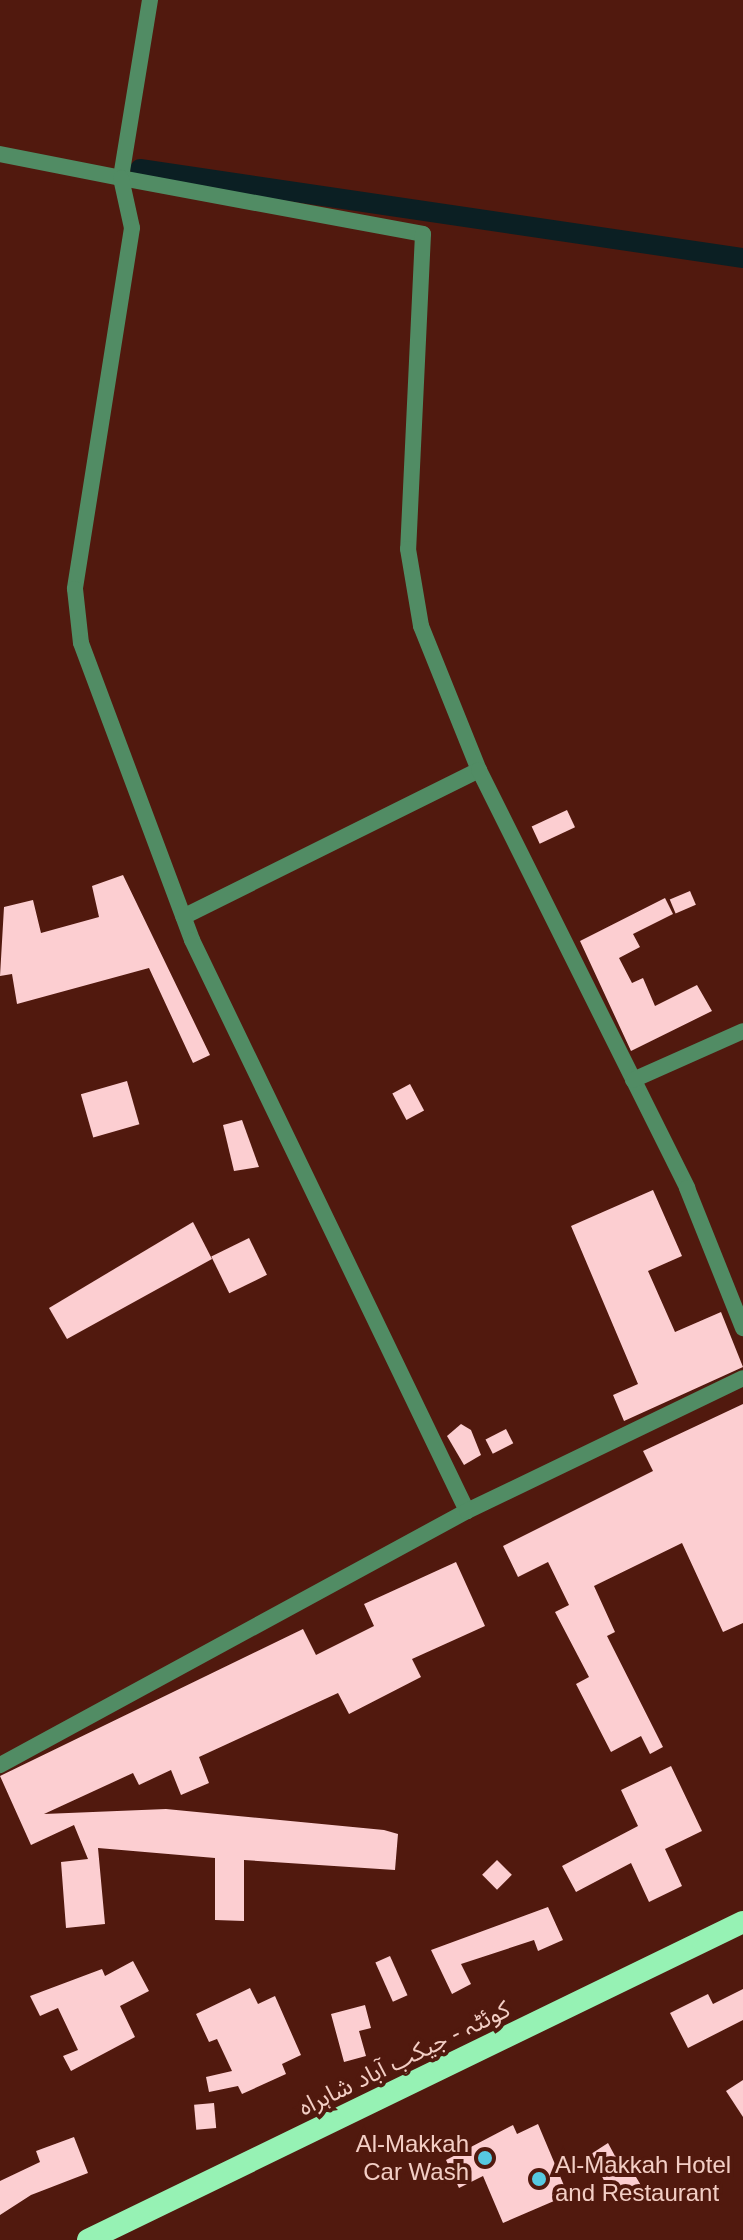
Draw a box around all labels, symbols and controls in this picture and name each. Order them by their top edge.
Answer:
street label: کوئٹہ - جیکب آباد شاہراہ [294,1994,514,2122]
place label: Al-Makkah Car Wash [356,2130,469,2186]
marker: Al-Makkah Car Wash [476,2149,494,2167]
place label: Al-Makkah Hotel and Restaurant [555,2151,731,2207]
marker: Al-Makkah Hotel and Restaurant [530,2170,548,2188]

